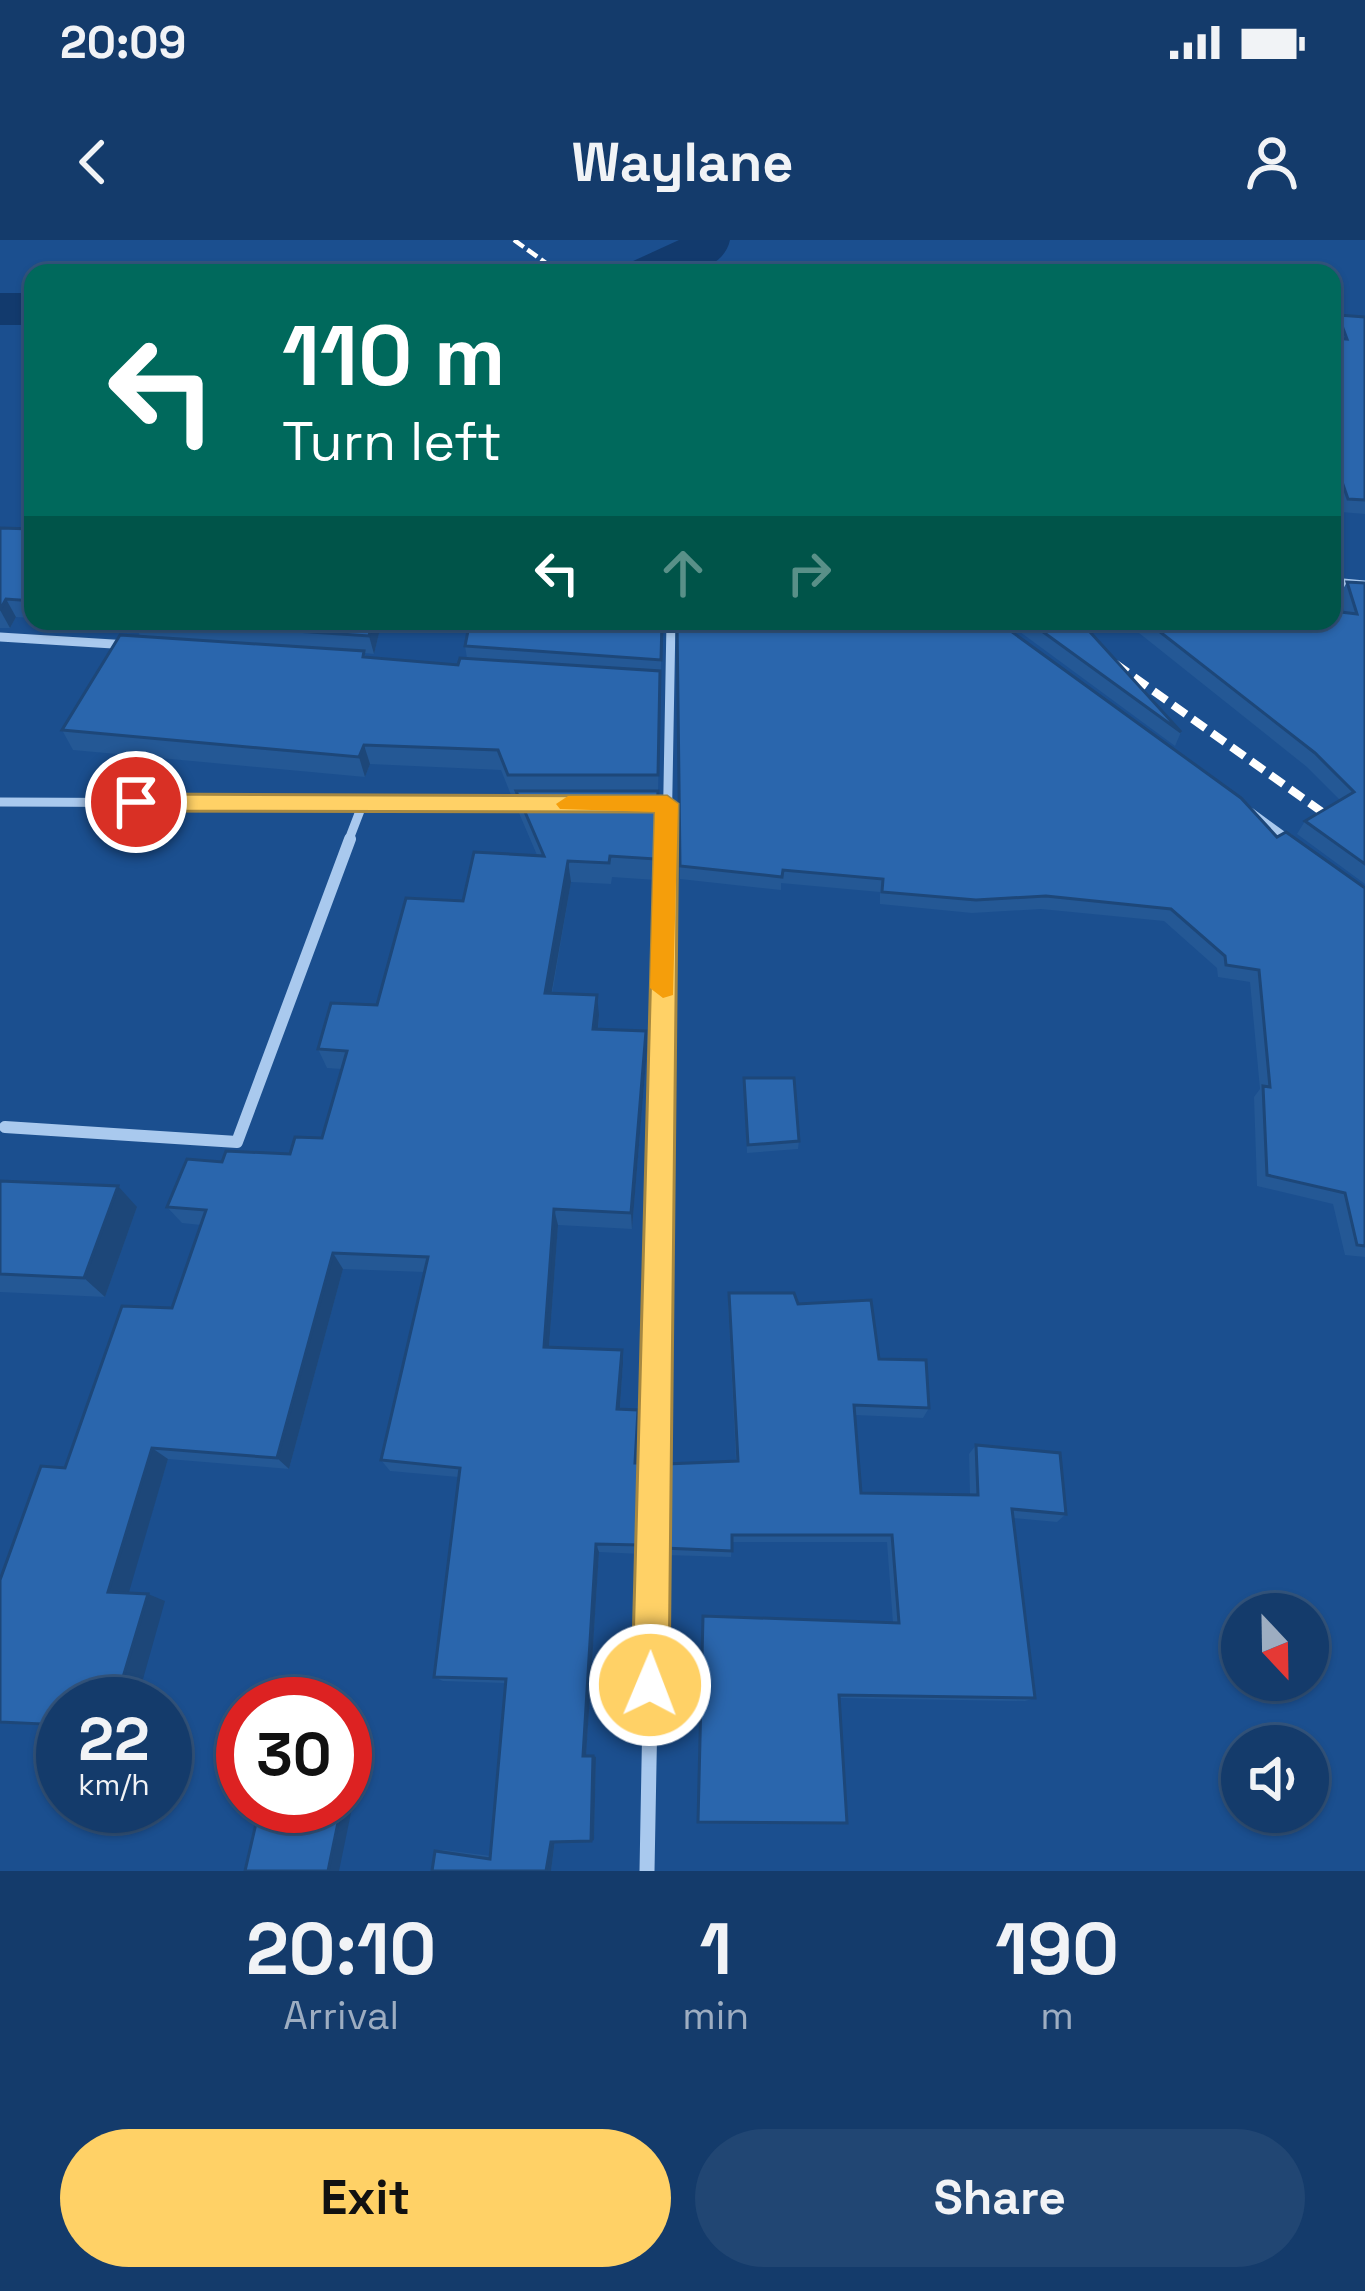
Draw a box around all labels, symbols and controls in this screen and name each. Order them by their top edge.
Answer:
text: 20:09 [60,14,186,71]
text: Waylane [572,128,793,197]
icon: back [60,129,126,195]
icon: person [1239,129,1305,195]
text: 110 m [282,302,505,410]
icon: left [84,312,240,468]
text: Turn left [282,407,502,476]
icon: left [524,540,590,606]
icon: ahead [650,540,716,606]
icon: right [776,540,842,606]
pin [85,751,187,853]
icon: arrive [103,769,169,835]
north arrow [1221,1593,1329,1701]
map controls [1221,1593,1329,1833]
position arrow [587,1622,713,1748]
speed limit sign: 30 [216,1677,372,1833]
text: 22 [78,1701,150,1778]
button: sound [1221,1725,1329,1833]
text: km/h [78,1765,150,1804]
text: 20:10 [246,1903,436,1995]
text: 1 [699,1903,732,1995]
text: 190 [995,1903,1119,1995]
text: Arrival [283,1991,399,2040]
text: min [682,1991,749,2040]
text: m [1040,1991,1074,2040]
button: Exit [60,2129,671,2267]
button: Share [695,2129,1305,2267]

